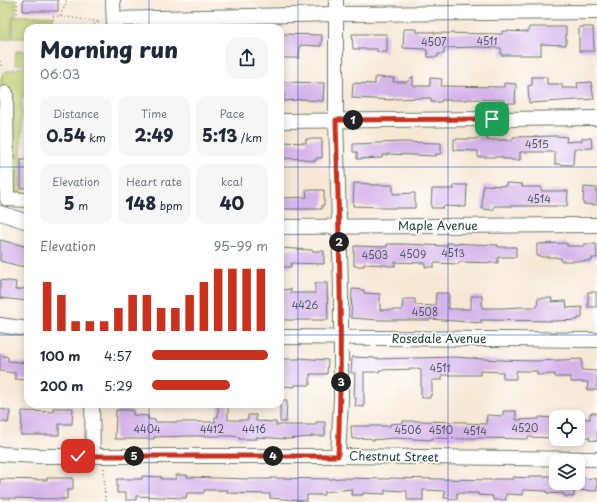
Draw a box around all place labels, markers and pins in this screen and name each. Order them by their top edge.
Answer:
pin [475,102,509,136]
pin: 1 [343,110,363,130]
pin: 2 [329,232,349,252]
pin: 3 [331,372,351,392]
pin [61,439,95,473]
pin: 5 [124,446,144,466]
pin: 4 [263,446,283,466]

